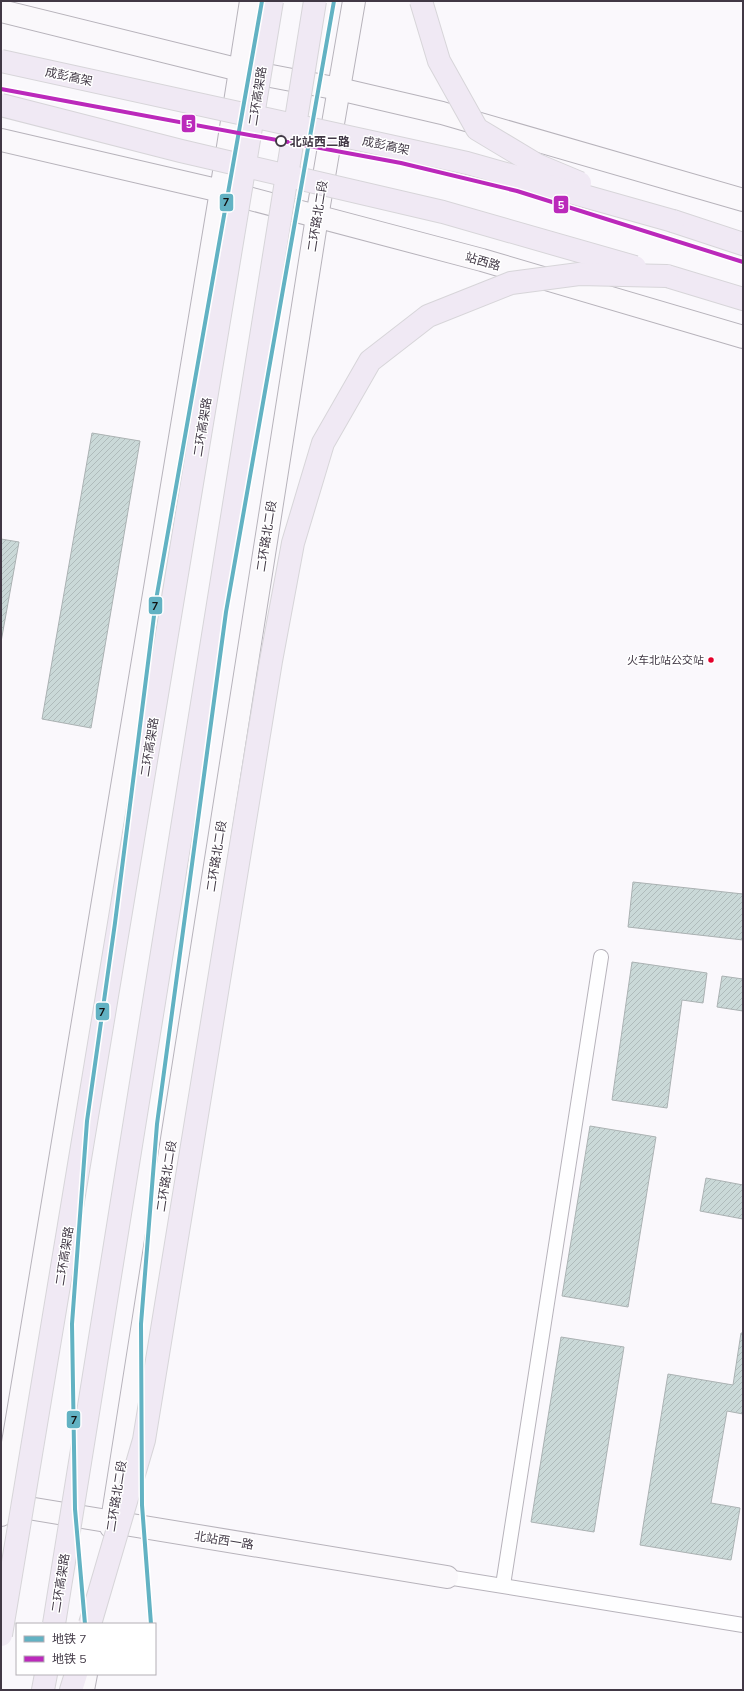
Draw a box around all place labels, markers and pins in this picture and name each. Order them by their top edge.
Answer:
place label: 北站西二路 [290,134,350,149]
marker: 北站西二路 [275,135,287,147]
place label: 火车北站公交站 [627,653,704,667]
marker: 火车北站公交站 [706,655,716,665]

